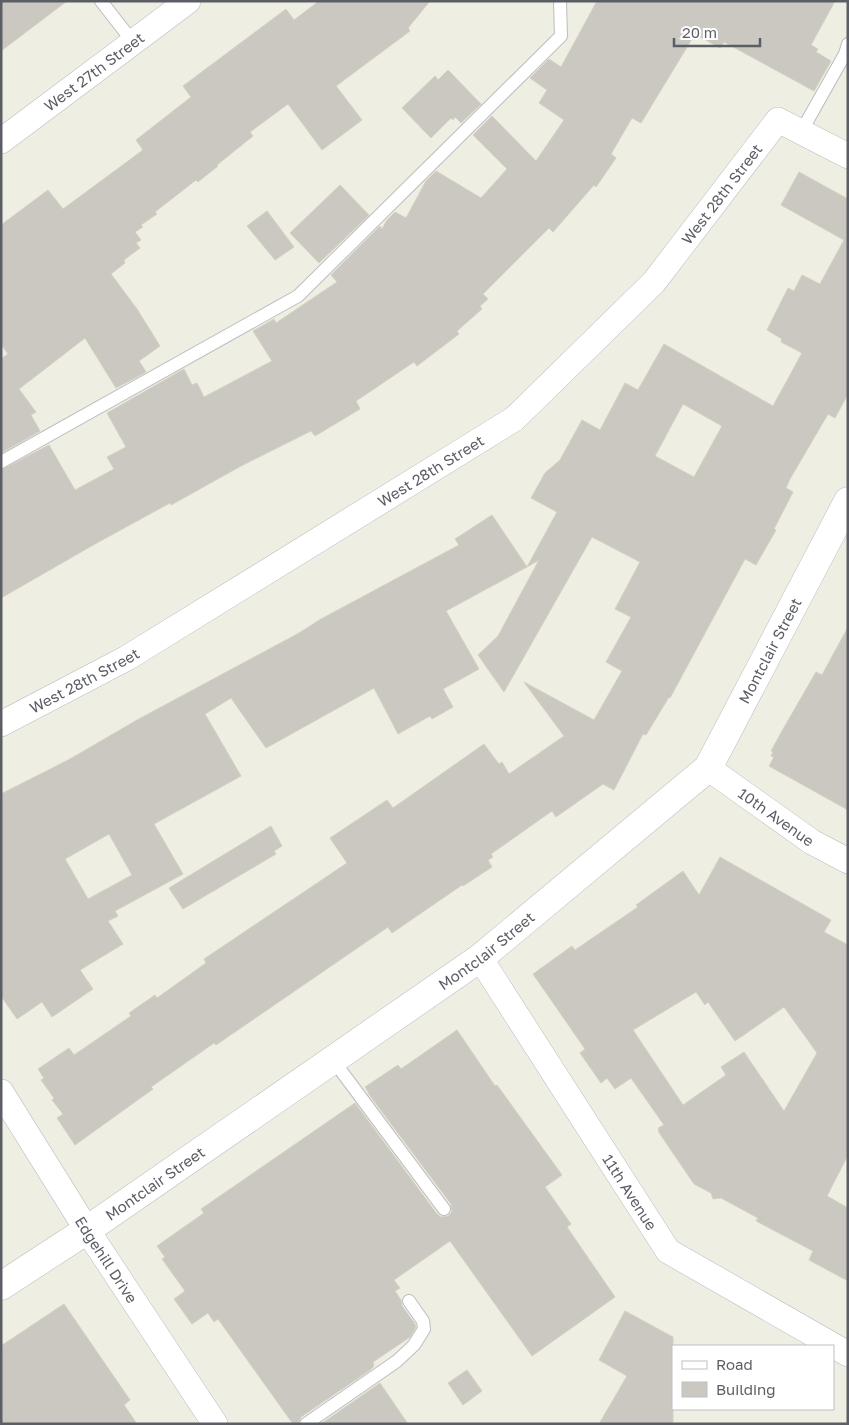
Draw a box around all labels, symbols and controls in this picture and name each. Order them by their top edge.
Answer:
scale bar [674,15,760,47]
text: 20 m [682,23,717,41]
street label: West 27th Street [40,28,147,115]
street label: West 28th Street [677,140,766,248]
street label: West 28th Street [374,431,487,510]
street label: Montclair Street [735,595,805,706]
street label: West 28th Street [26,644,142,717]
street label: 10th Avenue [735,784,818,850]
street label: Montclair Street [435,908,538,993]
street label: Montclair Street [102,1143,208,1224]
street label: 11th Avenue [599,1151,661,1234]
street label: Edgehill Drive [72,1213,142,1307]
legend [672,1345,834,1410]
text: Road [716,1355,753,1373]
text: Building [716,1380,776,1398]

